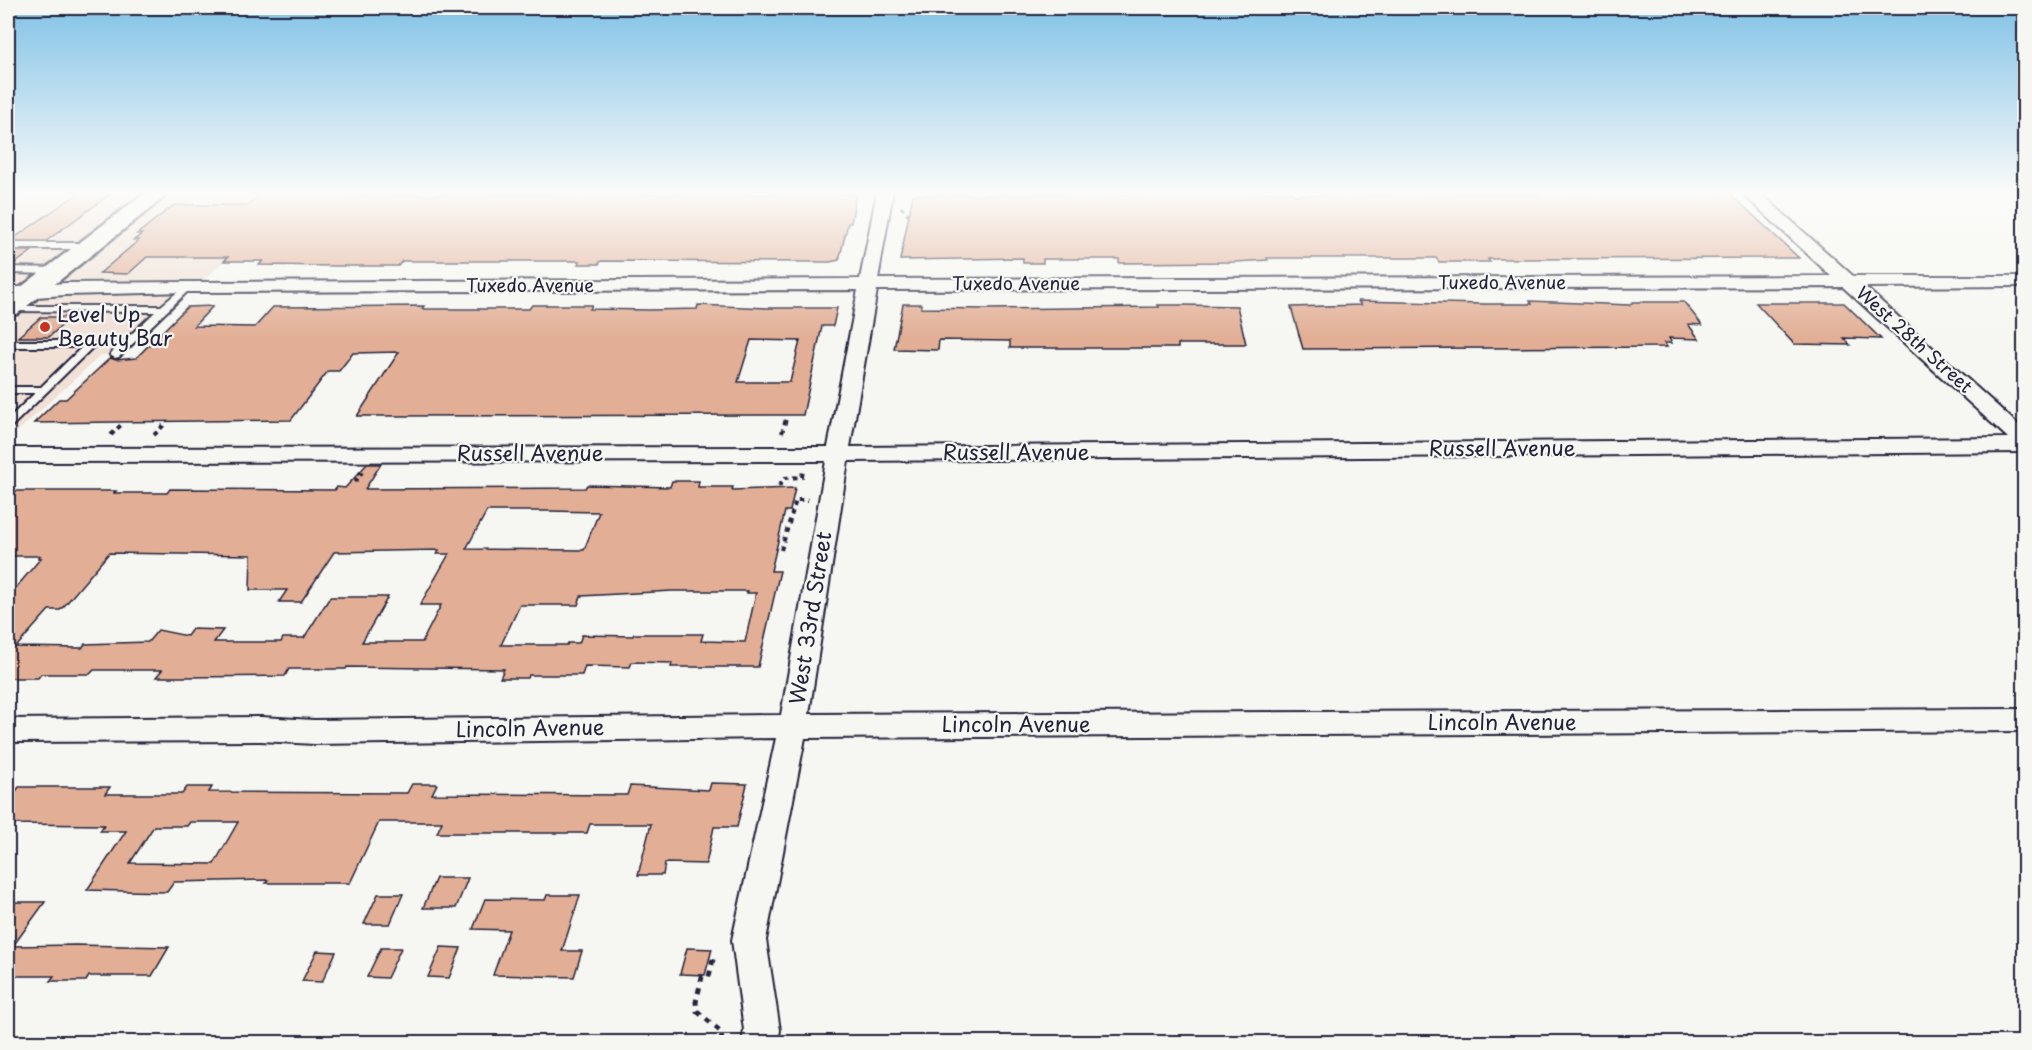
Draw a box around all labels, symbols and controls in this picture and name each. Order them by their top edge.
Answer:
street label: Tuxedo Avenue [1438,268,1566,295]
street label: Tuxedo Avenue [952,269,1080,296]
street label: Tuxedo Avenue [466,271,594,298]
street label: West 28th Street [1851,279,1979,399]
place label: Level Up Beauty Bar [57,297,173,353]
marker: Level Up Beauty Bar [38,320,52,334]
street label: Russell Avenue [1428,431,1576,463]
street label: Russell Avenue [942,435,1090,467]
street label: Russell Avenue [456,436,604,468]
street label: West 33rd Street [780,529,839,707]
street label: Lincoln Avenue [1428,705,1576,737]
street label: Lincoln Avenue [942,707,1090,739]
street label: Lincoln Avenue [455,710,605,744]

